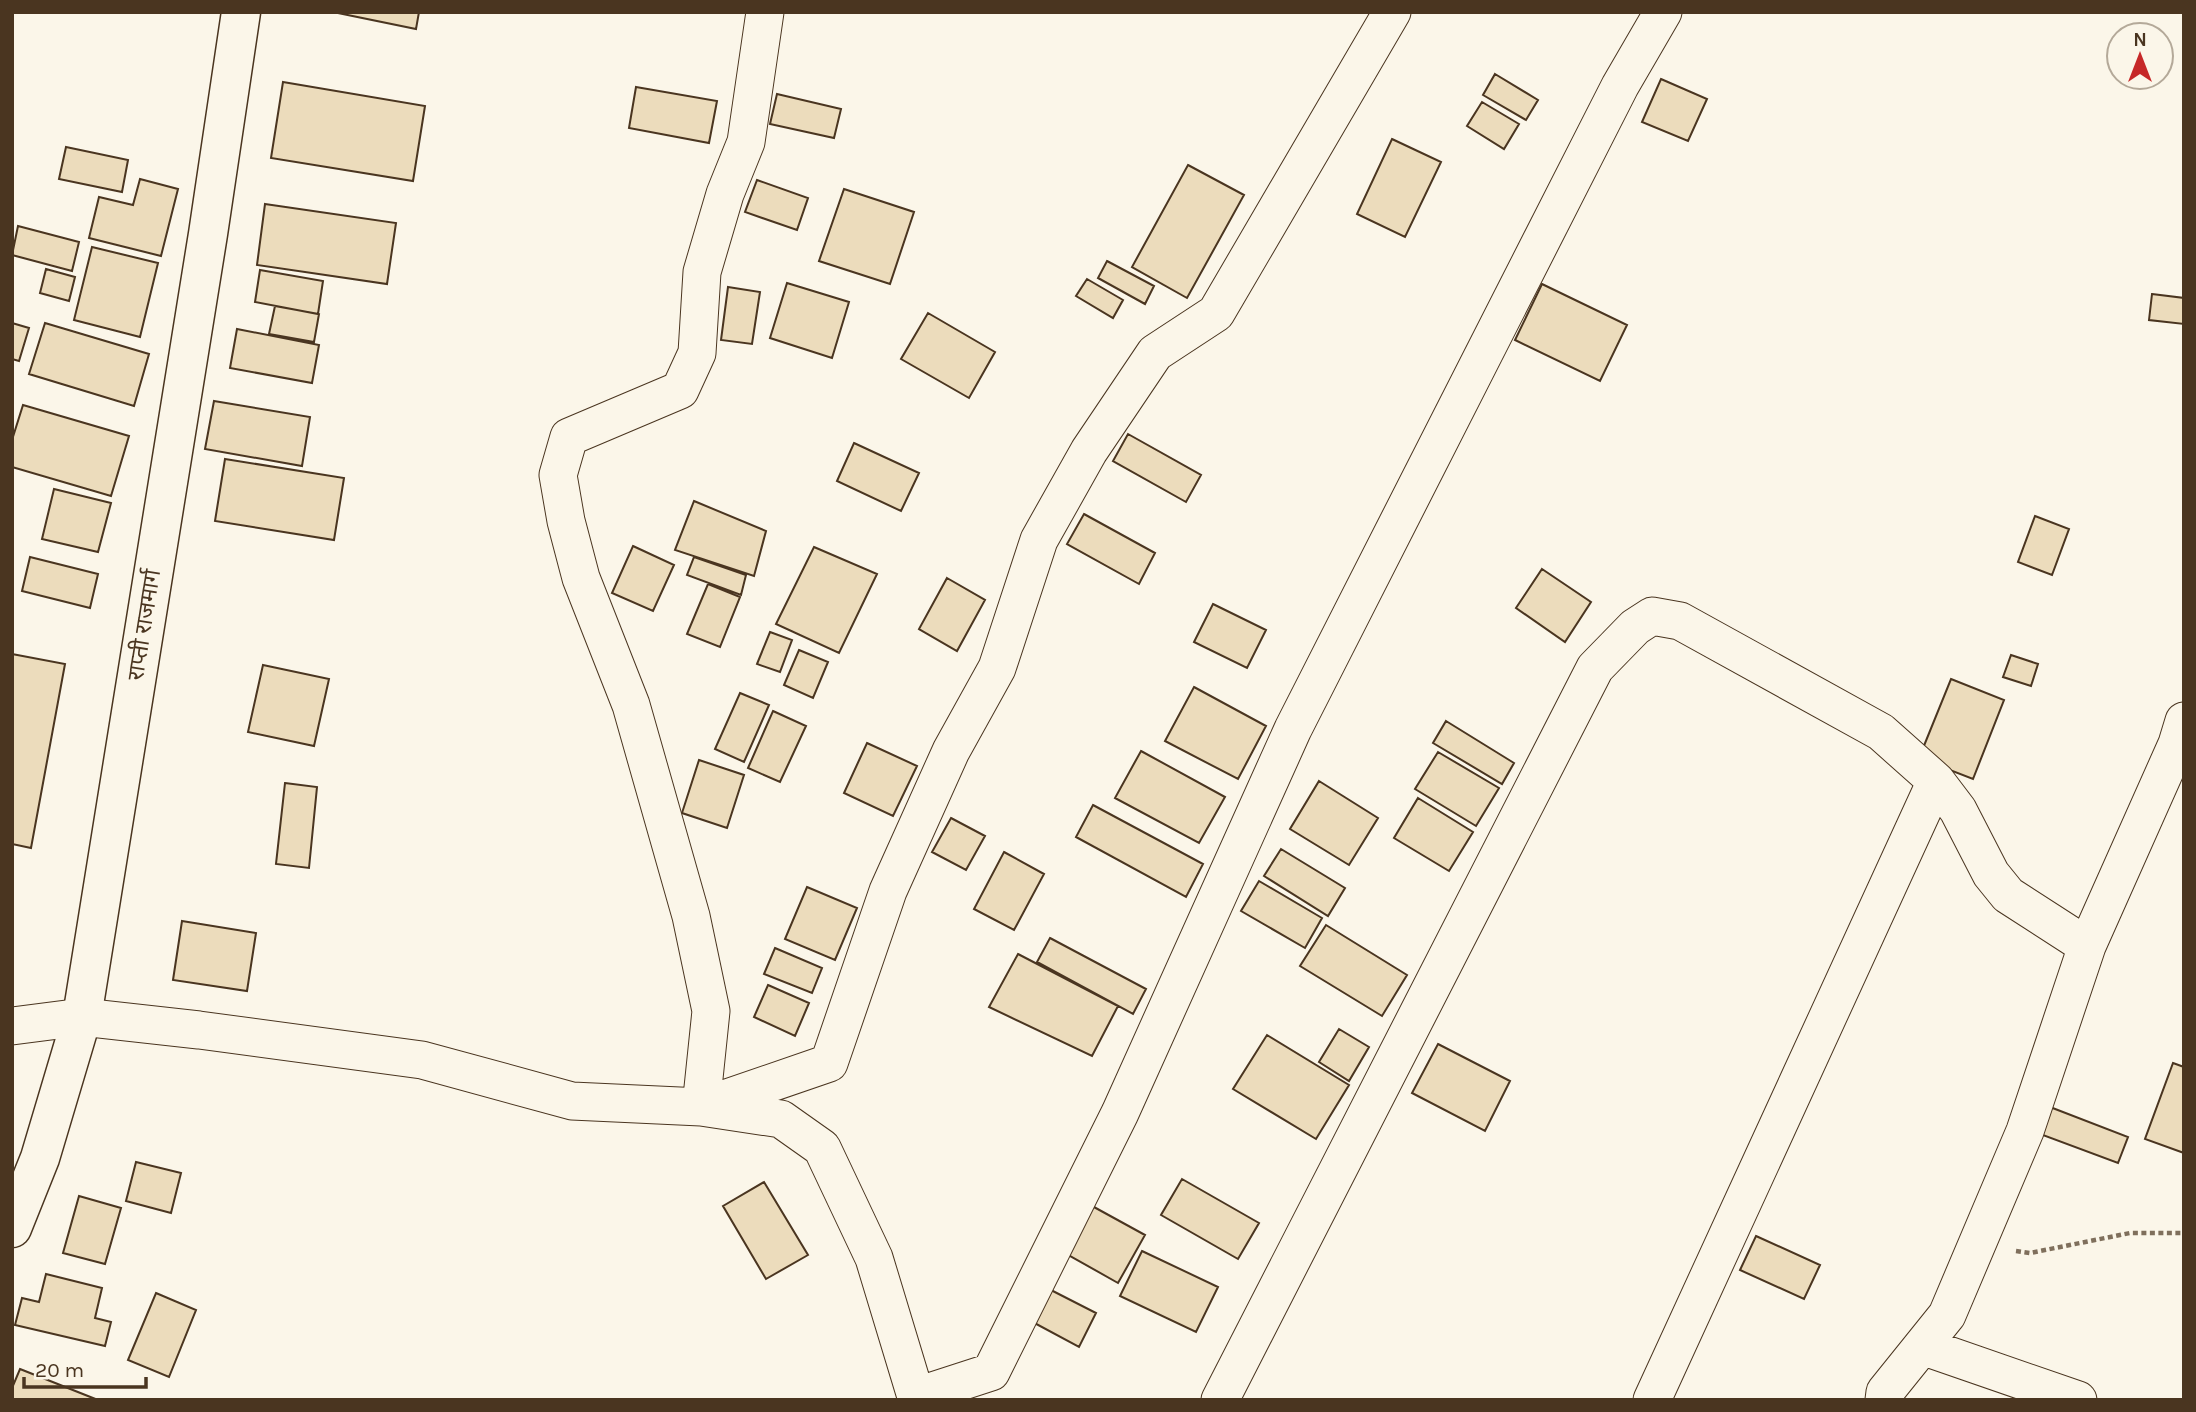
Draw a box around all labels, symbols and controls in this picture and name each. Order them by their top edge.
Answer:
north arrow [2105,21,2175,91]
text: N [2133,29,2147,51]
street label: राप्ती राजमार्ग [122,567,166,682]
scale bar [24,1346,147,1390]
text: 20 m [35,1358,84,1382]

